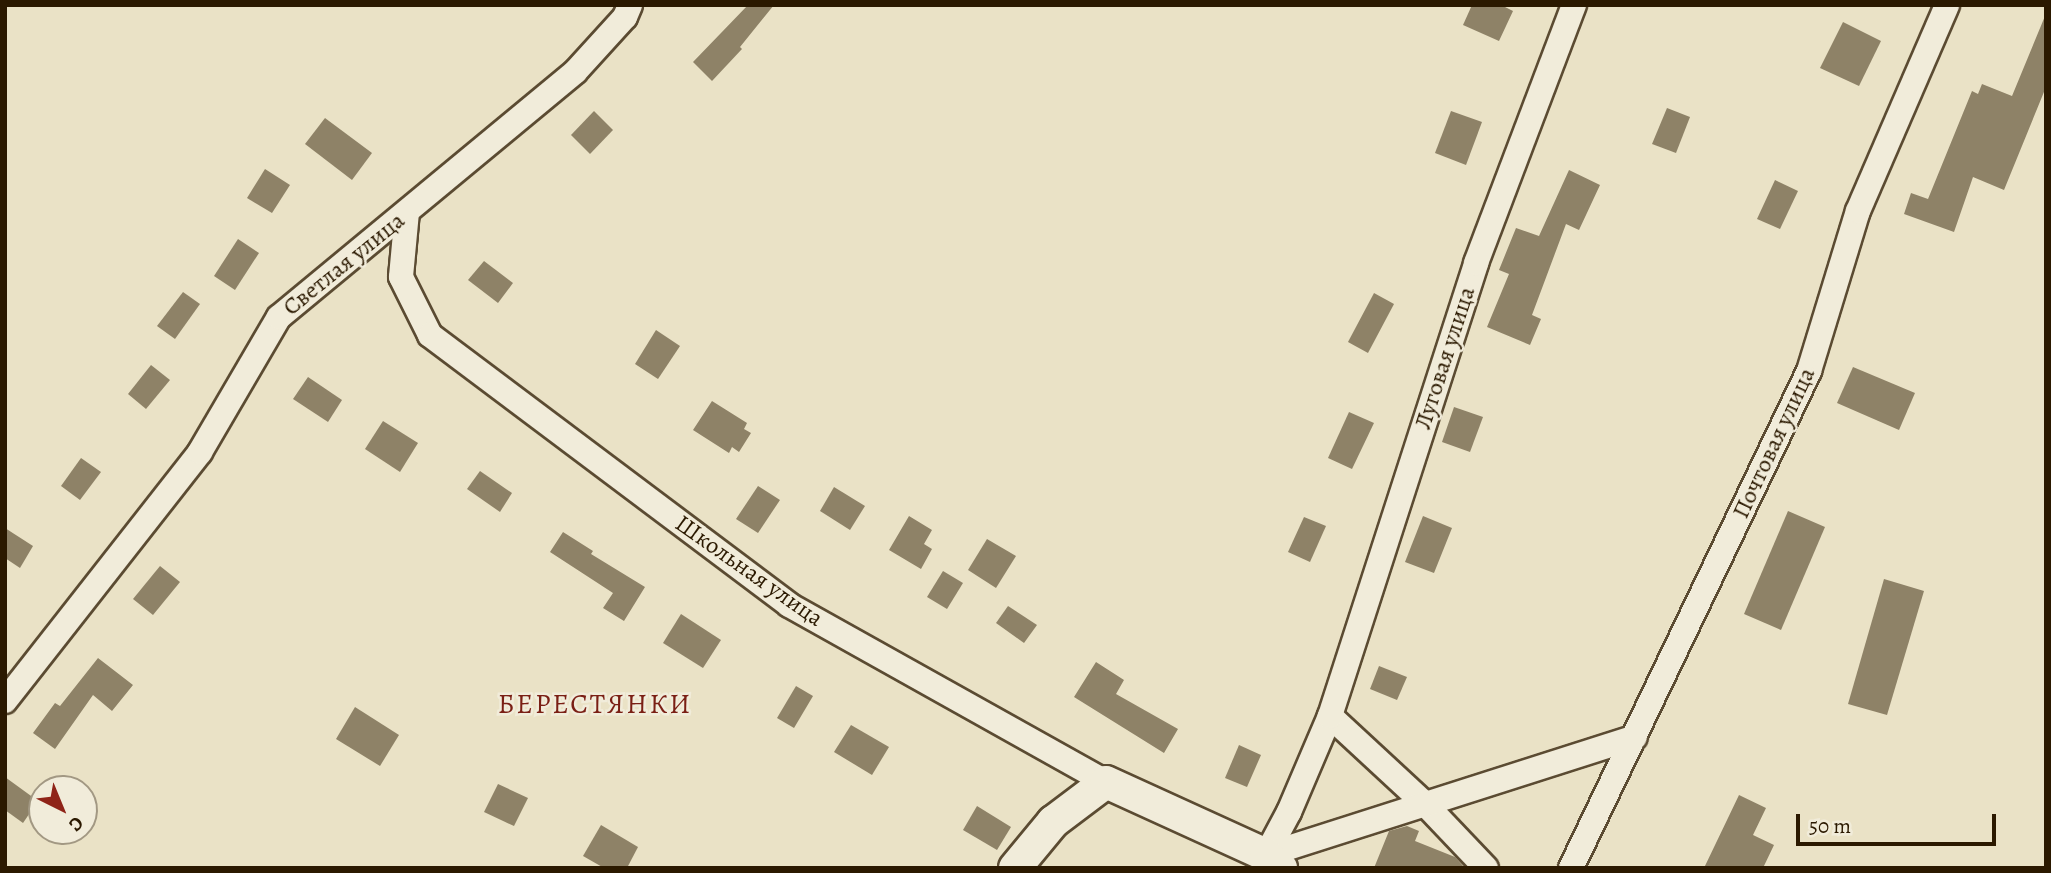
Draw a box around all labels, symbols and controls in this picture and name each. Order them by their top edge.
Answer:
street label: Светлая улица [277,206,411,322]
street label: Луговая улица [1408,283,1482,433]
street label: Почтовая улица [1726,363,1822,523]
street label: Школьная улица [669,509,829,633]
district label: БЕРЕСТЯНКИ [499,687,691,721]
north arrow [28,775,98,845]
scale bar [1799,800,1998,844]
text: С [63,810,89,837]
text: 50 m [1809,812,1851,840]

